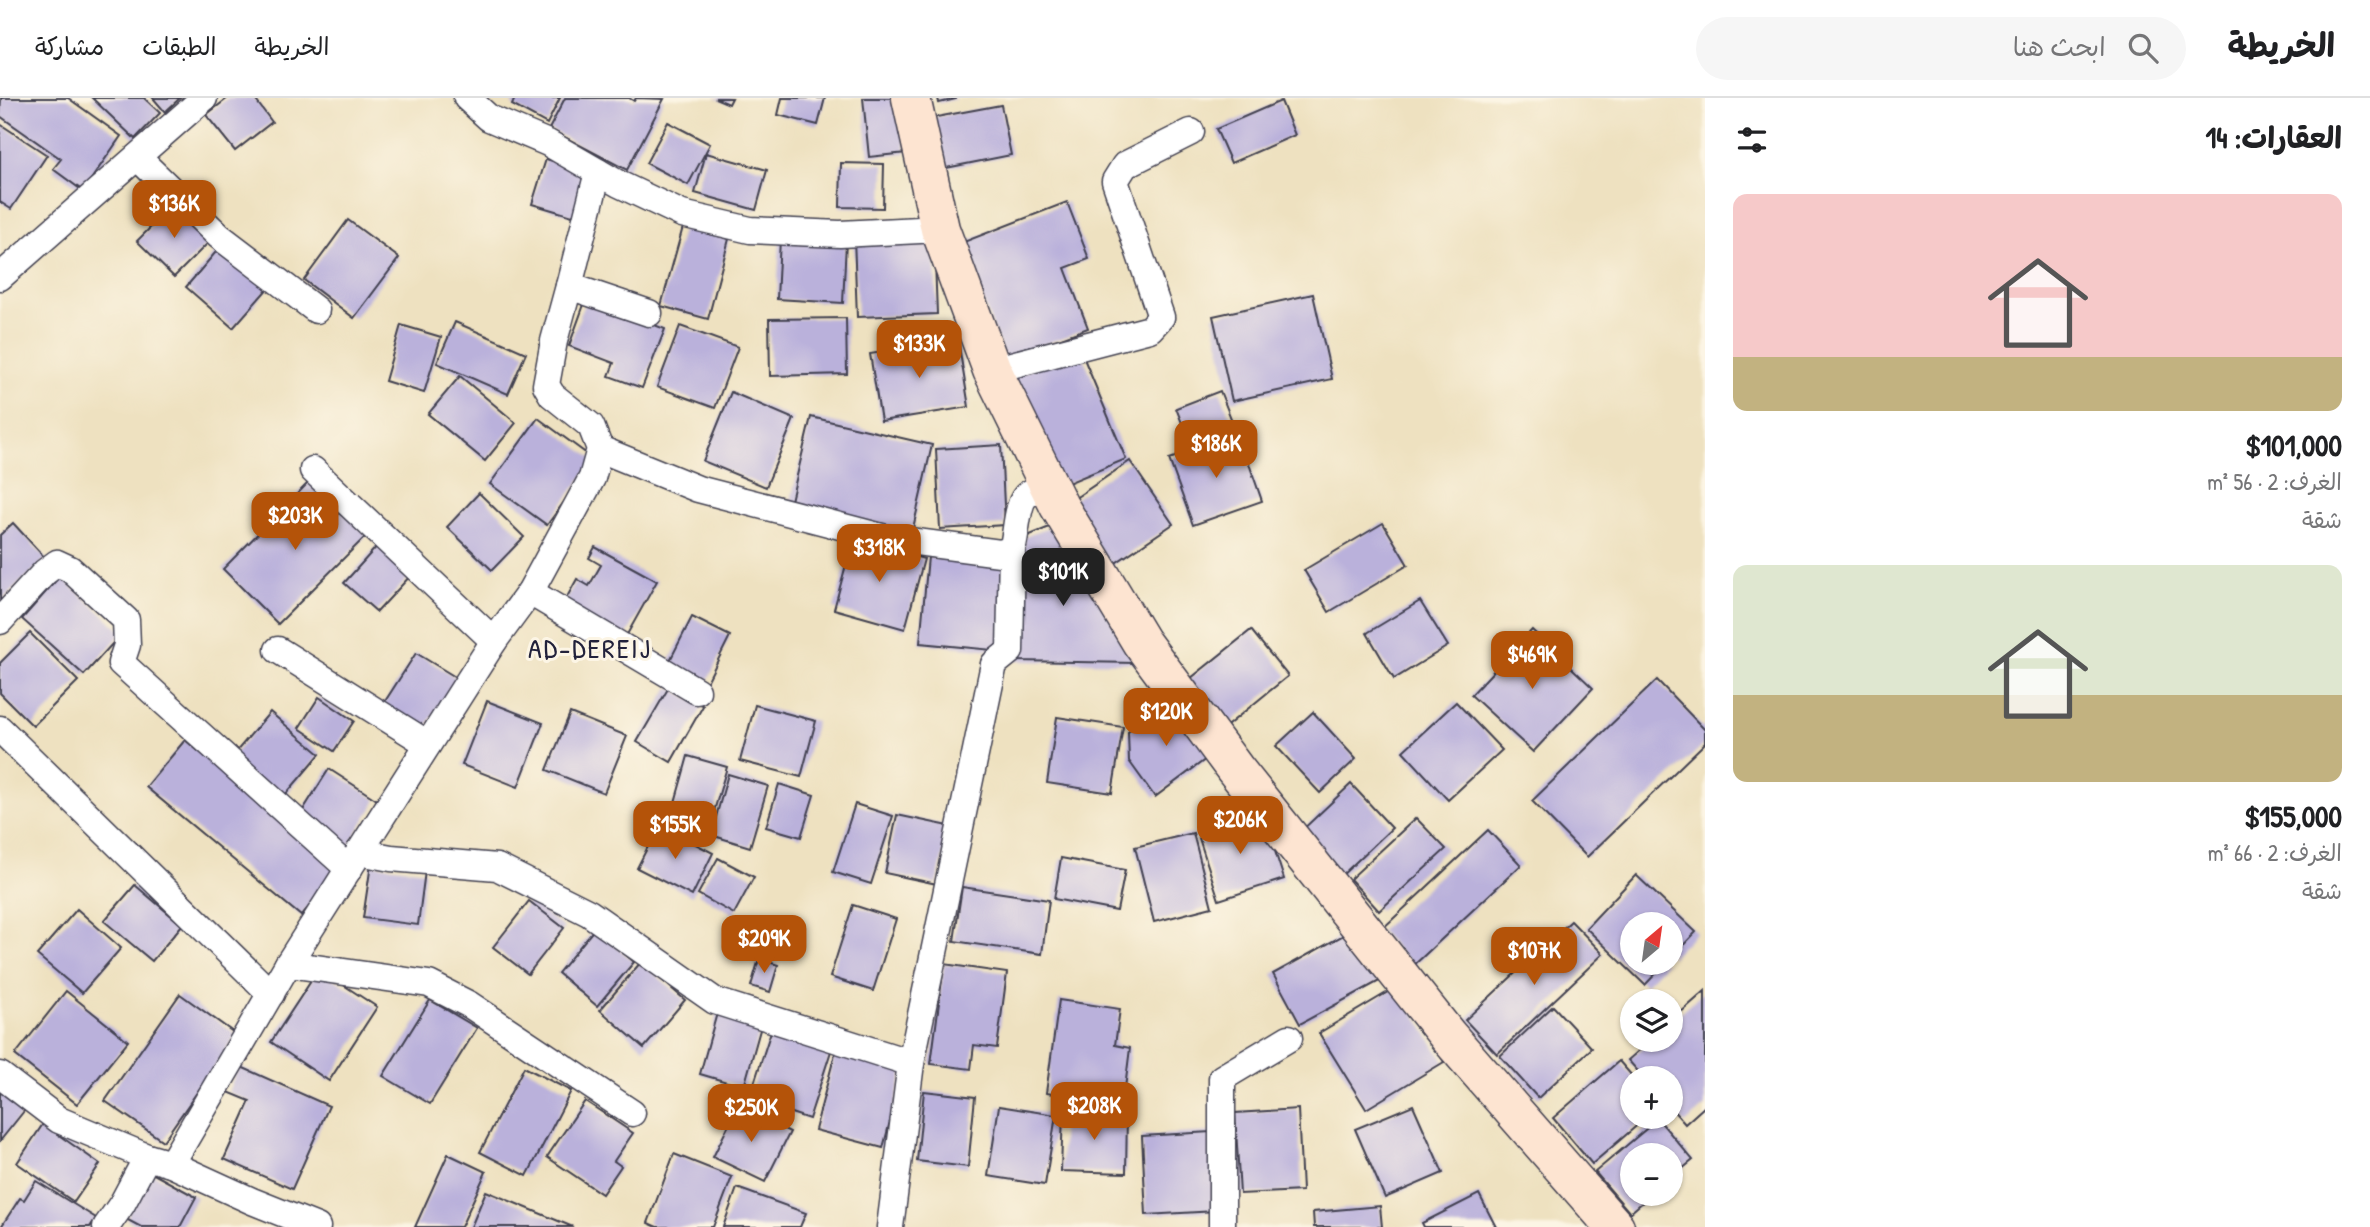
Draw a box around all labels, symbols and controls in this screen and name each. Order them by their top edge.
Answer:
search box [1696,17,2186,80]
text: الخريطة [2228,23,2335,67]
text: ابحث هنا [2013,29,2106,64]
icon: search [2124,29,2162,67]
text: مشاركة [35,30,104,62]
text: الطبقات [142,30,217,62]
text: الخريطة [255,30,329,62]
text: العقارات: 14 [2205,117,2342,157]
icon: filters [1733,121,1771,159]
pin: $136K [125,180,223,240]
text: $136K [148,187,200,218]
icon: home [1975,240,2101,366]
pin: $133K [870,320,968,380]
text: $133K [893,327,945,358]
pin: $186K [1167,420,1265,480]
text: $101,000 [2245,425,2342,465]
text: $186K [1190,427,1242,458]
text: الغرف: 2 · 56 m² [2207,466,2342,497]
pin: $203K [246,492,344,552]
text: $203K [267,499,323,530]
text: شقة [2302,504,2342,535]
pin: $318K [830,524,928,584]
text: $318K [853,531,905,562]
pin: $101K [1014,548,1112,608]
text: $101K [1038,555,1088,586]
icon: home [1975,611,2101,737]
district label: AD-DEREIJ [528,629,652,667]
pin: $469K [1483,632,1581,691]
text: $469K [1507,638,1557,669]
pin: $120K [1117,688,1215,748]
text: $120K [1139,695,1193,726]
pin: $206K [1191,796,1289,856]
text: $155,000 [2244,796,2342,836]
pin: $155K [626,802,724,861]
text: $206K [1213,803,1267,834]
text: $155K [649,808,701,839]
text: الغرف: 2 · 66 m² [2208,837,2342,868]
text: شقة [2302,875,2342,906]
north arrow [1620,912,1684,975]
map controls [1620,912,1683,1206]
pin: $209K [715,916,813,975]
text: $209K [737,922,791,953]
pin: $107K [1485,928,1583,987]
text: $107K [1507,934,1561,965]
button: layers [1620,989,1683,1052]
button: + [1620,1066,1683,1129]
pin: $208K [1045,1082,1143,1142]
pin: $250K [702,1084,800,1144]
text: $208K [1067,1089,1121,1120]
text: $250K [724,1091,778,1122]
button: − [1620,1143,1683,1206]

